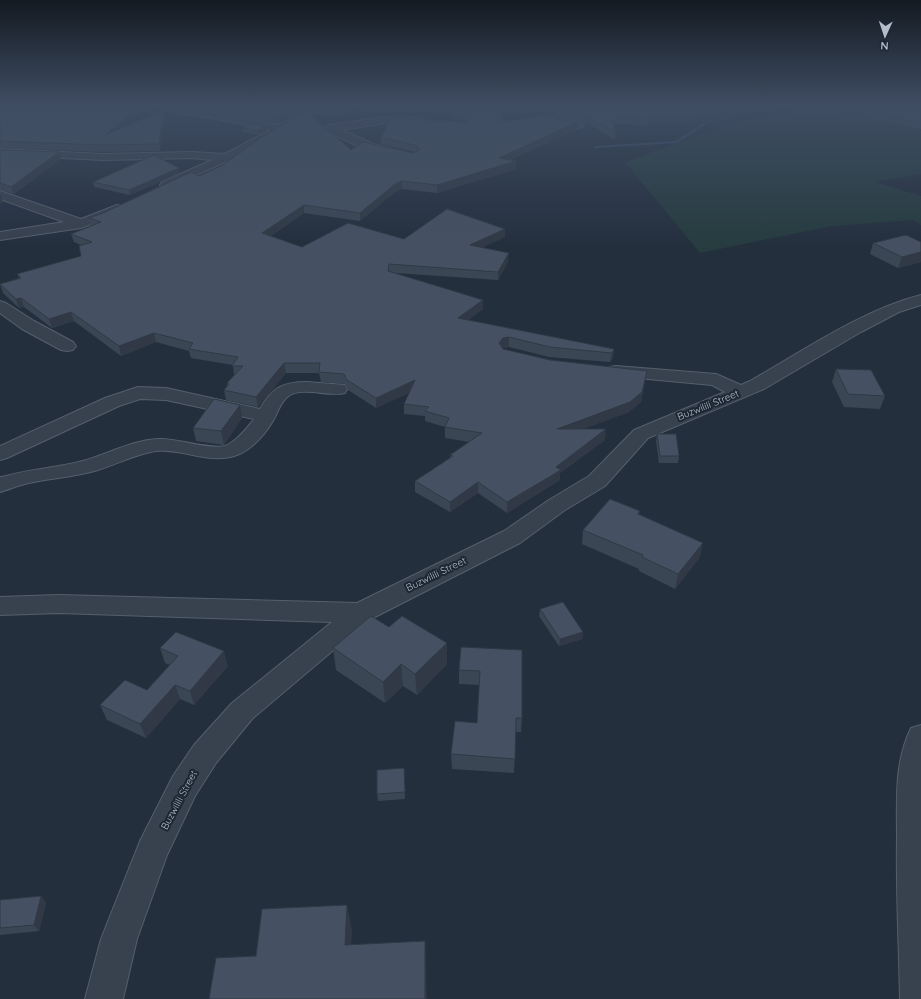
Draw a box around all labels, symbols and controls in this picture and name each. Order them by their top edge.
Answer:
north arrow [865,16,905,56]
text: N [880,39,889,53]
street label: Buzwilili Street [675,386,741,423]
street label: Buzwilili Street [404,554,469,594]
street label: Buzwilili Street [158,767,200,832]

